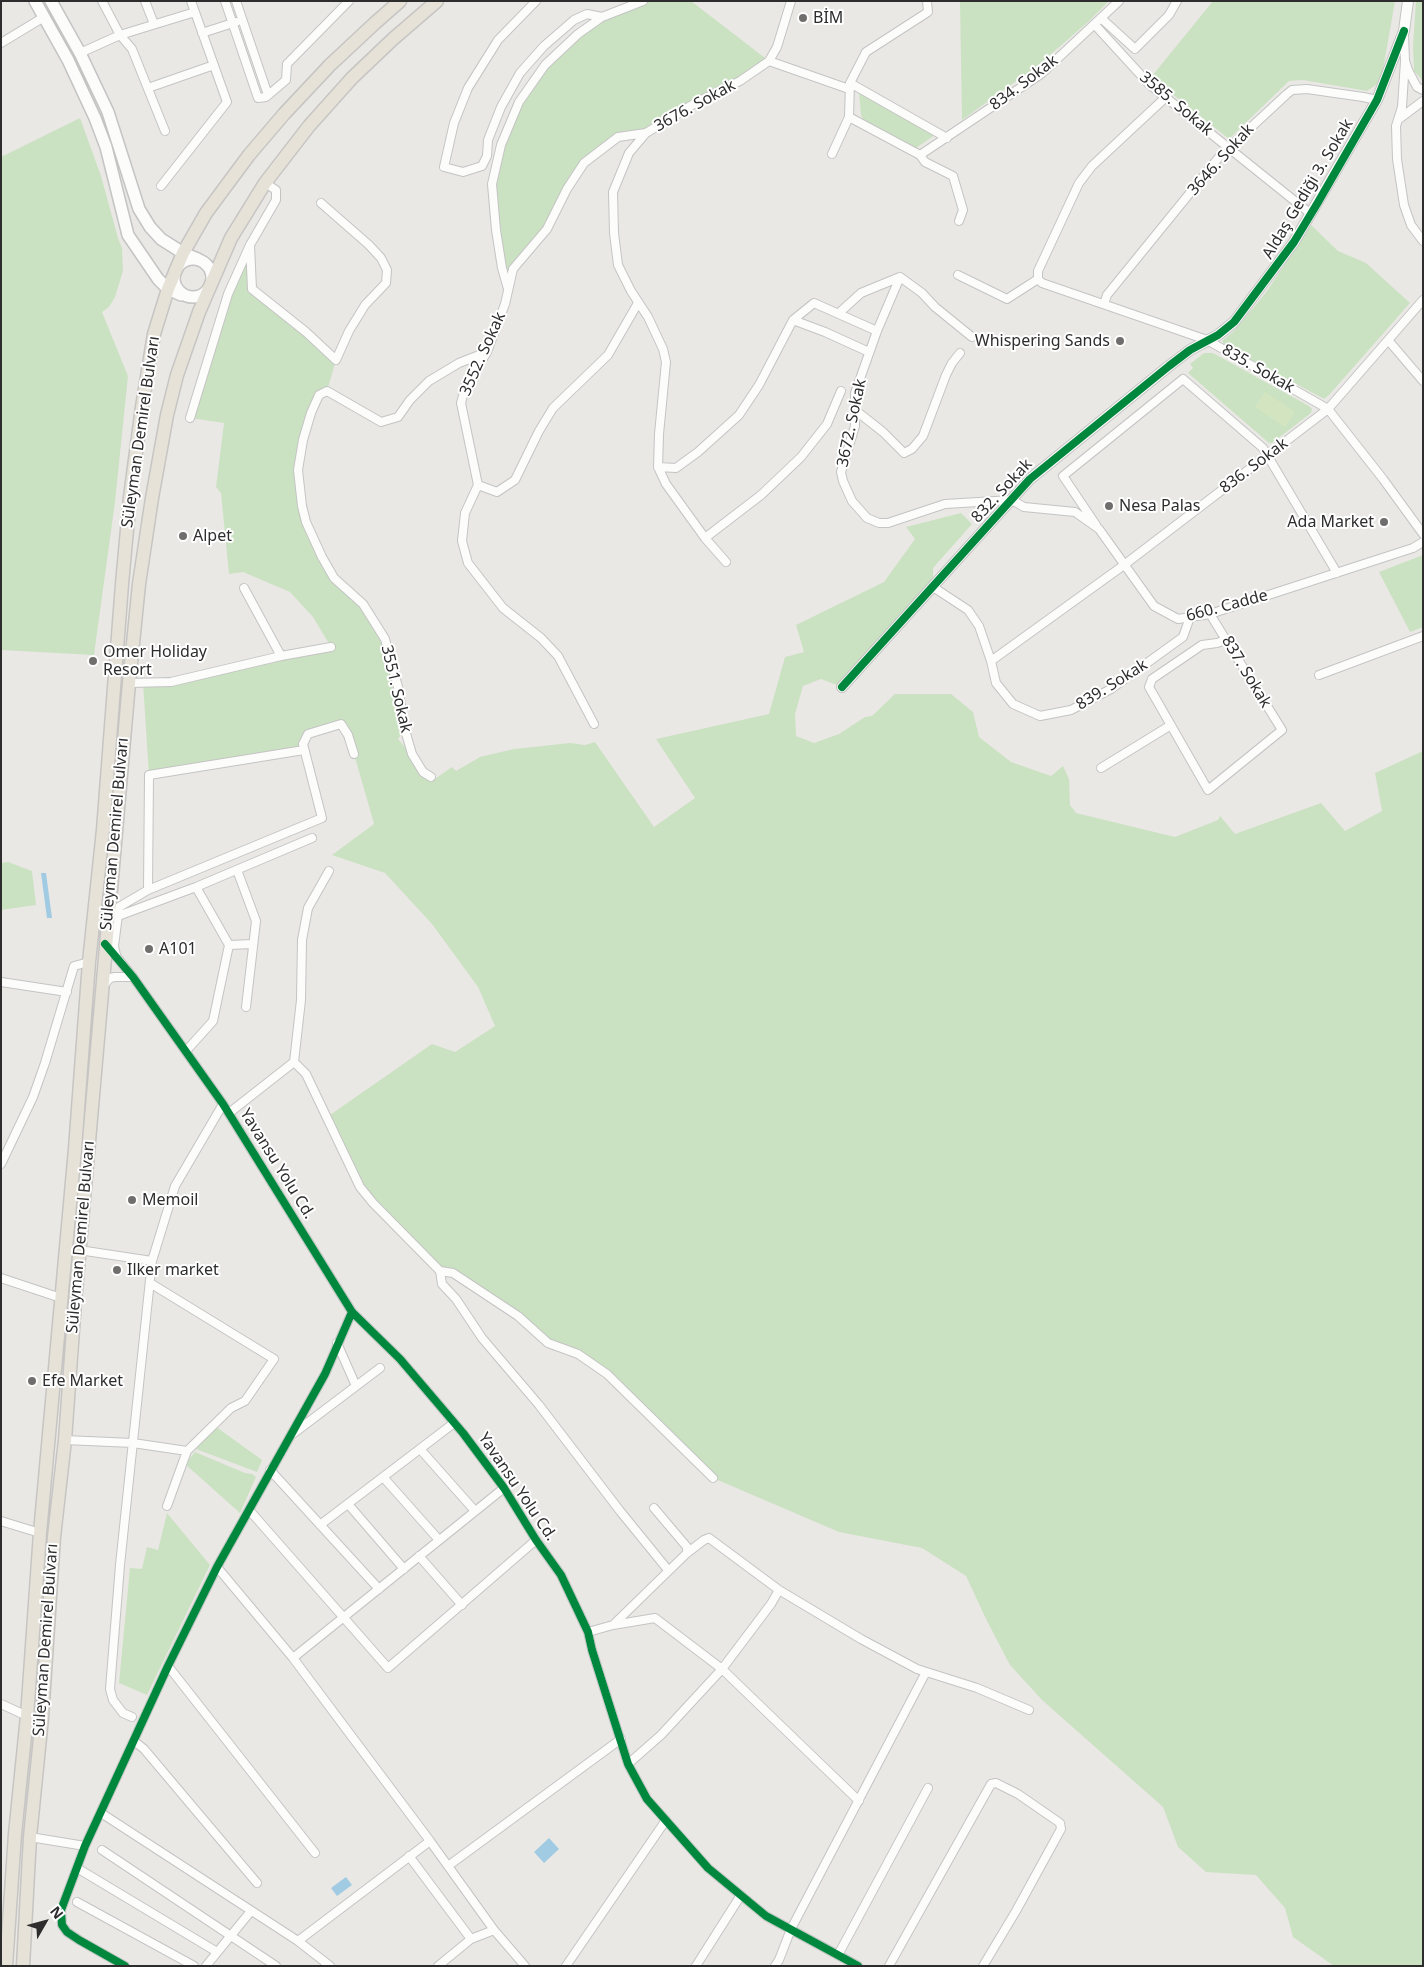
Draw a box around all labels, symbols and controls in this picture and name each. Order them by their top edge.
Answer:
place label: BİM [813,8,843,28]
marker: BİM [797,12,809,24]
street label: 834. Sokak [986,51,1062,115]
street label: 3585. Sokak [1136,68,1216,140]
street label: 3676. Sokak [651,76,739,136]
street label: Aldaş Gediği 3. Sokak [1259,116,1357,262]
street label: 3646. Sokak [1184,120,1258,200]
street label: 3552. Sokak [456,309,510,399]
place label: Whispering Sands [975,331,1110,351]
street label: Süleyman Demirel Bulvarı [118,335,164,529]
marker: Whispering Sands [1114,335,1126,347]
street label: 835. Sokak [1218,341,1298,397]
street label: 3672. Sokak [833,377,871,469]
street label: 836. Sokak [1216,434,1292,498]
street label: 832. Sokak [968,455,1036,527]
place label: Nesa Palas [1119,496,1200,516]
marker: Nesa Palas [1103,500,1115,512]
place label: Ada Market [1287,512,1374,532]
marker: Ada Market [1378,516,1390,528]
place label: Alpet [193,526,232,546]
marker: Alpet [177,530,189,542]
street label: 660. Cadde [1184,586,1270,626]
street label: 837. Sokak [1217,633,1275,711]
place label: Omer Holiday Resort [103,642,207,680]
street label: 3551. Sokak [377,643,415,735]
marker: Omer Holiday Resort [87,655,99,667]
street label: 839. Sokak [1073,656,1151,714]
street label: Süleyman Demirel Bulvarı [97,737,133,931]
place label: A101 [159,939,197,959]
marker: A101 [143,943,155,955]
street label: Yavansu Yolu Cd. [235,1105,319,1223]
street label: Süleyman Demirel Bulvarı [63,1140,99,1334]
place label: Memoil [142,1190,198,1210]
marker: Memoil [126,1194,138,1206]
place label: Ilker market [127,1260,219,1280]
marker: Ilker market [111,1264,123,1276]
place label: Efe Market [42,1371,123,1391]
marker: Efe Market [26,1375,38,1387]
street label: Yavansu Yolu Cd. [474,1429,560,1545]
street label: Süleyman Demirel Bulvarı [30,1543,62,1737]
north arrow [20,1897,70,1947]
text: N [46,1902,68,1923]

